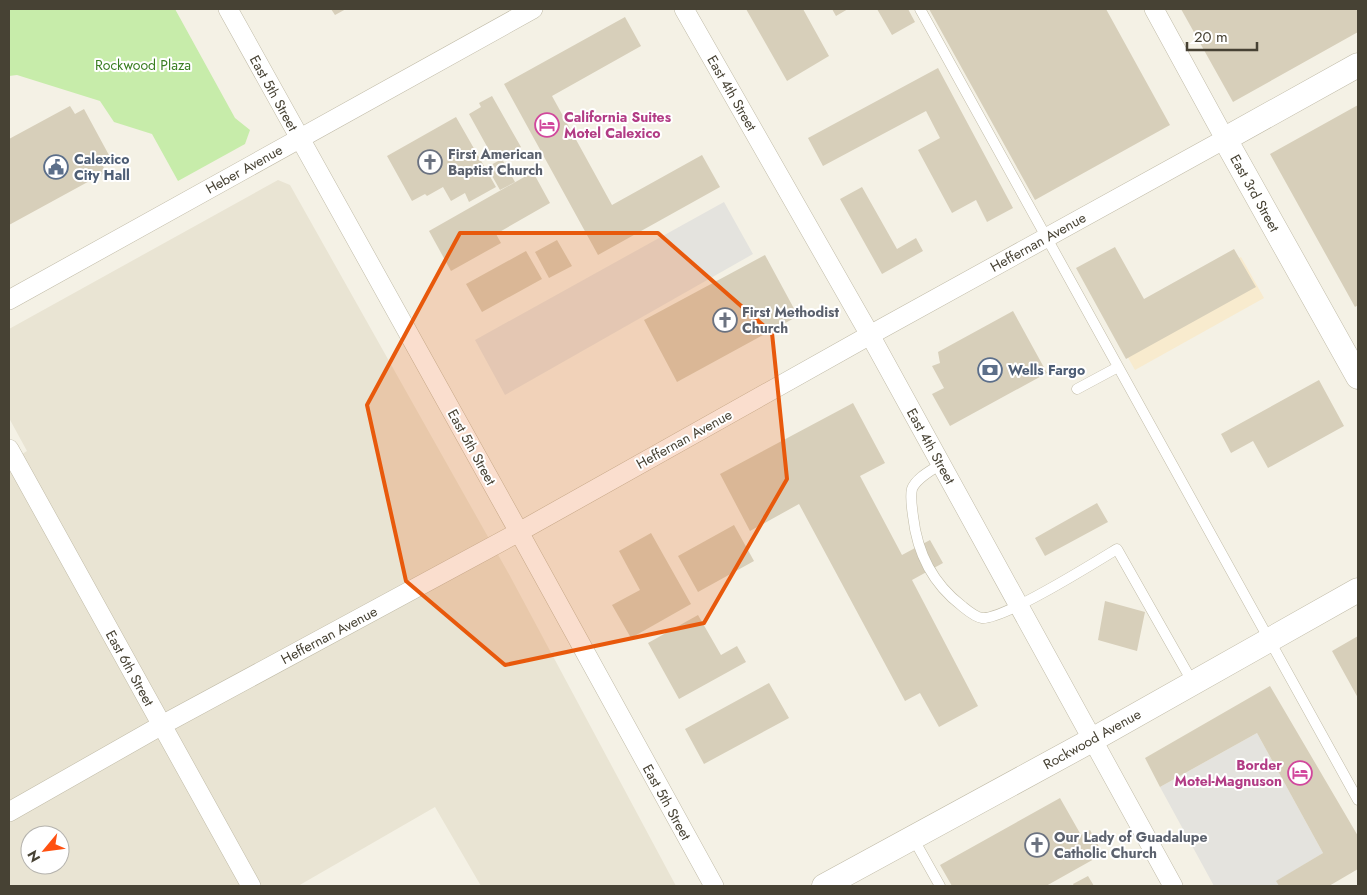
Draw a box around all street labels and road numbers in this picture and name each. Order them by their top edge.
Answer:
street label: East 5th Street [245,51,303,135]
street label: East 4th Street [702,52,762,135]
street label: Heber Avenue [202,140,286,198]
street label: East 3rd Street [1225,151,1285,236]
street label: Heffernan Avenue [987,207,1089,277]
street label: Heffernan Avenue [633,404,735,474]
street label: East 4th Street [902,404,960,488]
street label: East 5th Street [443,405,501,489]
street label: Heffernan Avenue [277,601,381,669]
street label: East 6th Street [101,626,159,710]
street label: Rockwood Avenue [1040,704,1144,774]
street label: East 5th Street [638,760,696,844]

